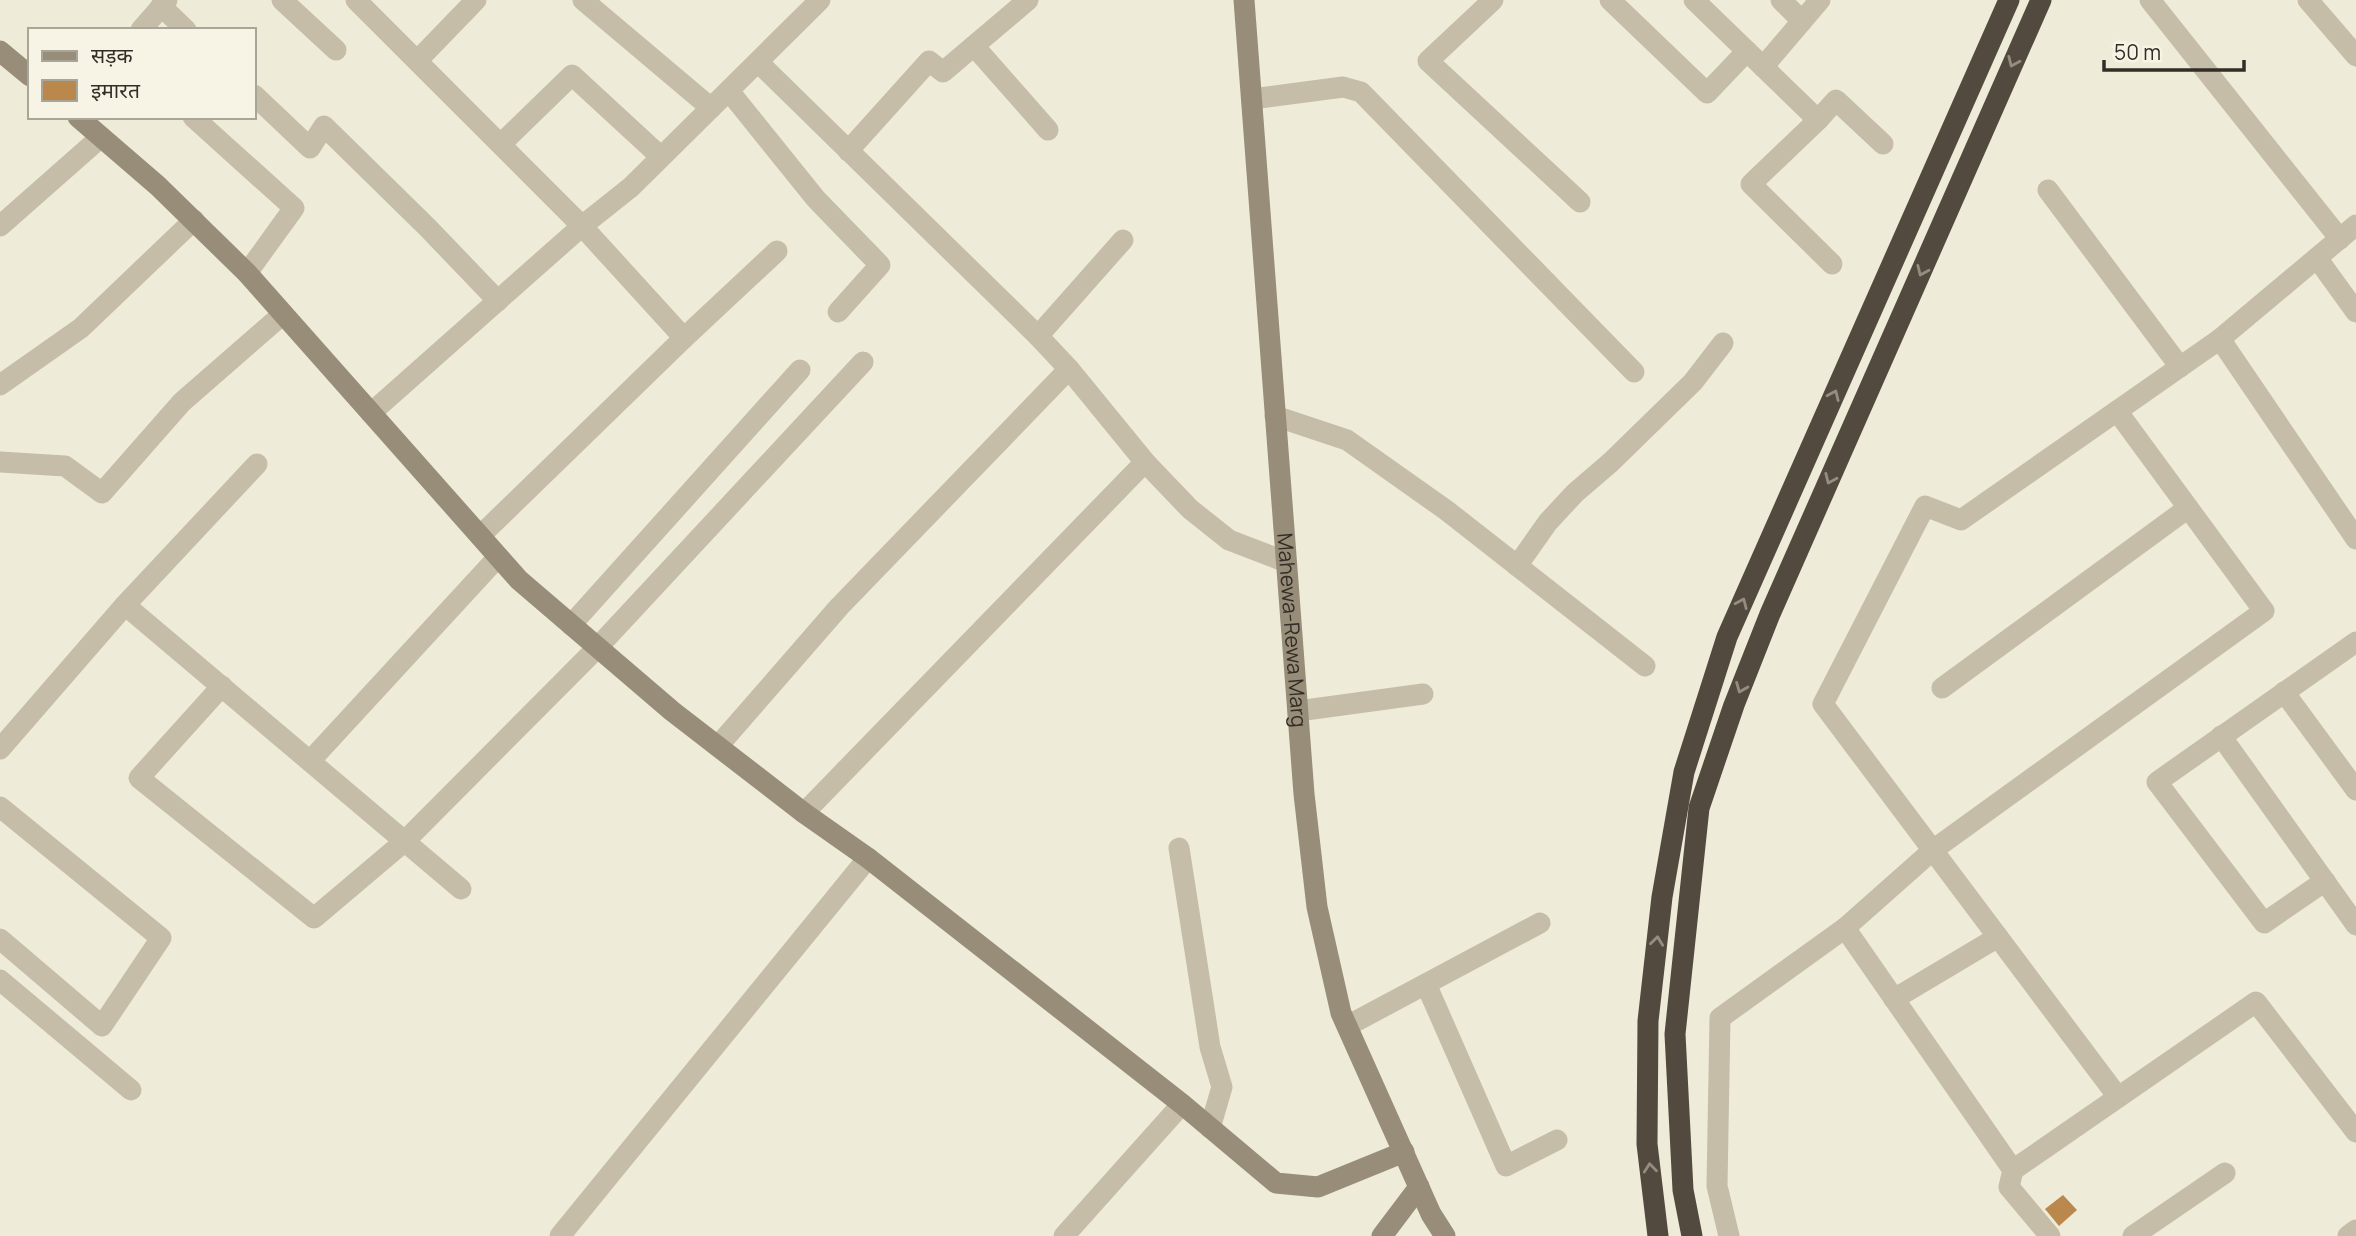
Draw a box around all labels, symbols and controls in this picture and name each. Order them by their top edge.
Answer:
legend [28,28,256,119]
scale bar [2104,28,2244,72]
text: 50 m [2114,38,2161,66]
text: सड़क [91,41,133,69]
one-way arrow [2007,55,2021,68]
text: इमारत [91,76,141,104]
one-way arrow [1916,263,1930,276]
one-way arrow [1826,390,1840,403]
one-way arrow [1824,472,1838,484]
street label: Mahewa-Rewa Marg [1271,532,1314,728]
one-way arrow [1734,598,1748,611]
one-way arrow [1735,682,1749,694]
one-way arrow [1649,936,1664,947]
one-way arrow [1643,1162,1658,1173]

